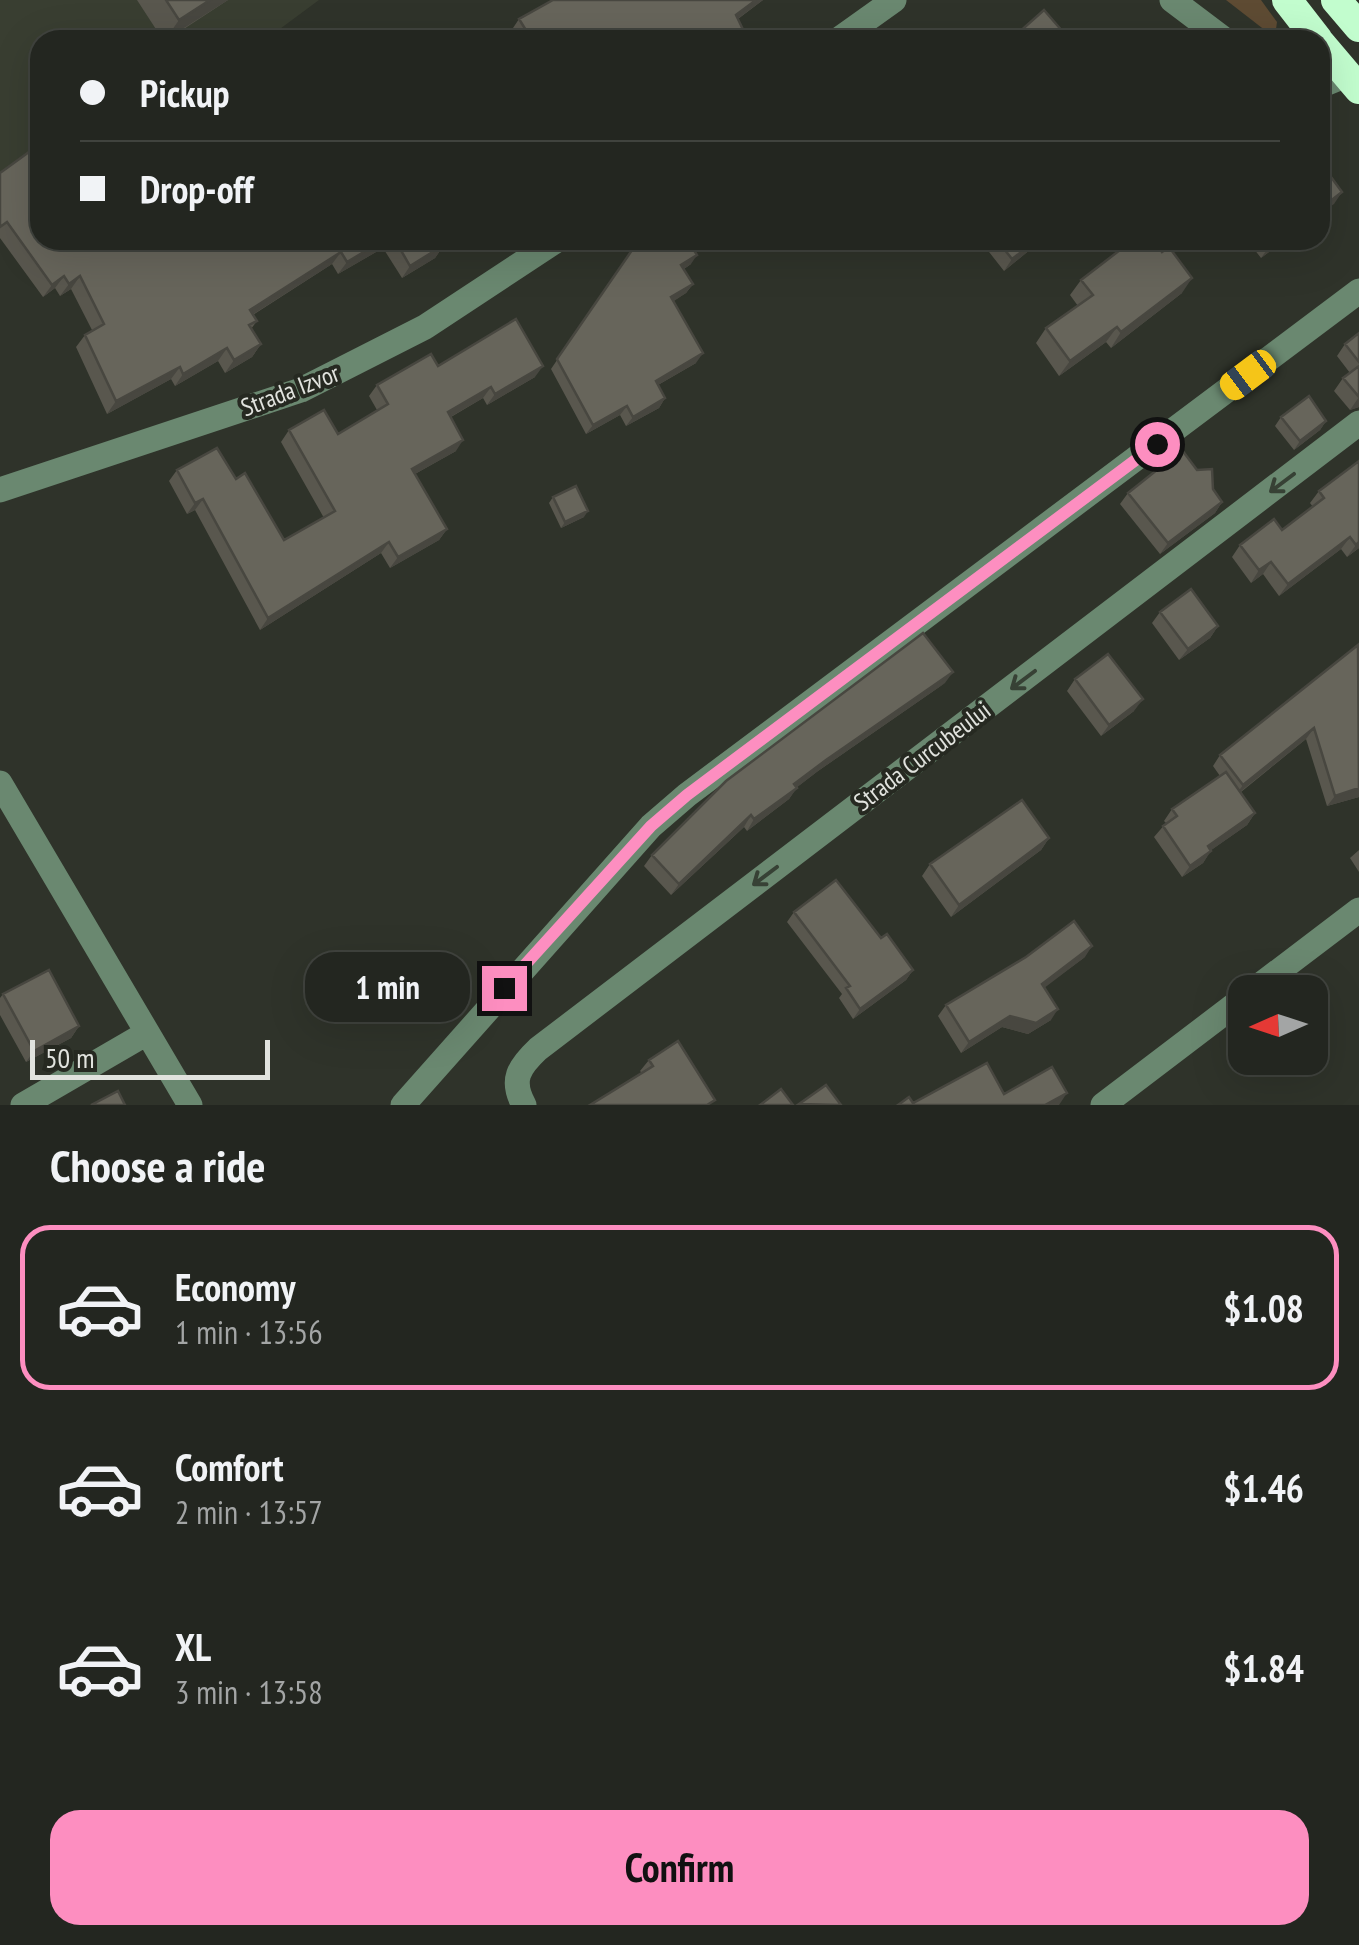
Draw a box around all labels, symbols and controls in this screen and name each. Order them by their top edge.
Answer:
text: Pickup [140,68,230,117]
text: Drop-off [140,164,254,213]
car [1215,345,1281,405]
street label: Strada Izvor [236,357,344,423]
route start [1135,422,1180,467]
one-way arrow [1269,472,1296,493]
one-way arrow [1010,669,1037,690]
street label: Strada Curcubeului [847,694,997,818]
one-way arrow [752,866,779,887]
callout: 1 min [304,953,469,1023]
text: 1 min [355,966,420,1008]
route end [482,966,527,1011]
north arrow [1228,975,1328,1075]
map controls [1228,975,1328,1075]
scale bar [30,1035,270,1080]
text: 50 m [45,1039,94,1076]
text: Choose a ride [50,1136,265,1194]
text: Economy [175,1262,295,1311]
icon: car [55,1263,145,1353]
text: $1.08 [1223,1283,1304,1332]
text: 1 min · 13:56 [175,1311,323,1353]
text: Comfort [175,1442,284,1491]
icon: car [55,1443,145,1533]
text: $1.46 [1223,1463,1304,1512]
text: 2 min · 13:57 [175,1491,323,1533]
text: XL [175,1622,211,1671]
icon: car [55,1623,145,1713]
text: $1.84 [1223,1643,1304,1692]
text: 3 min · 13:58 [175,1671,323,1713]
button: Confirm [50,1810,1309,1925]

